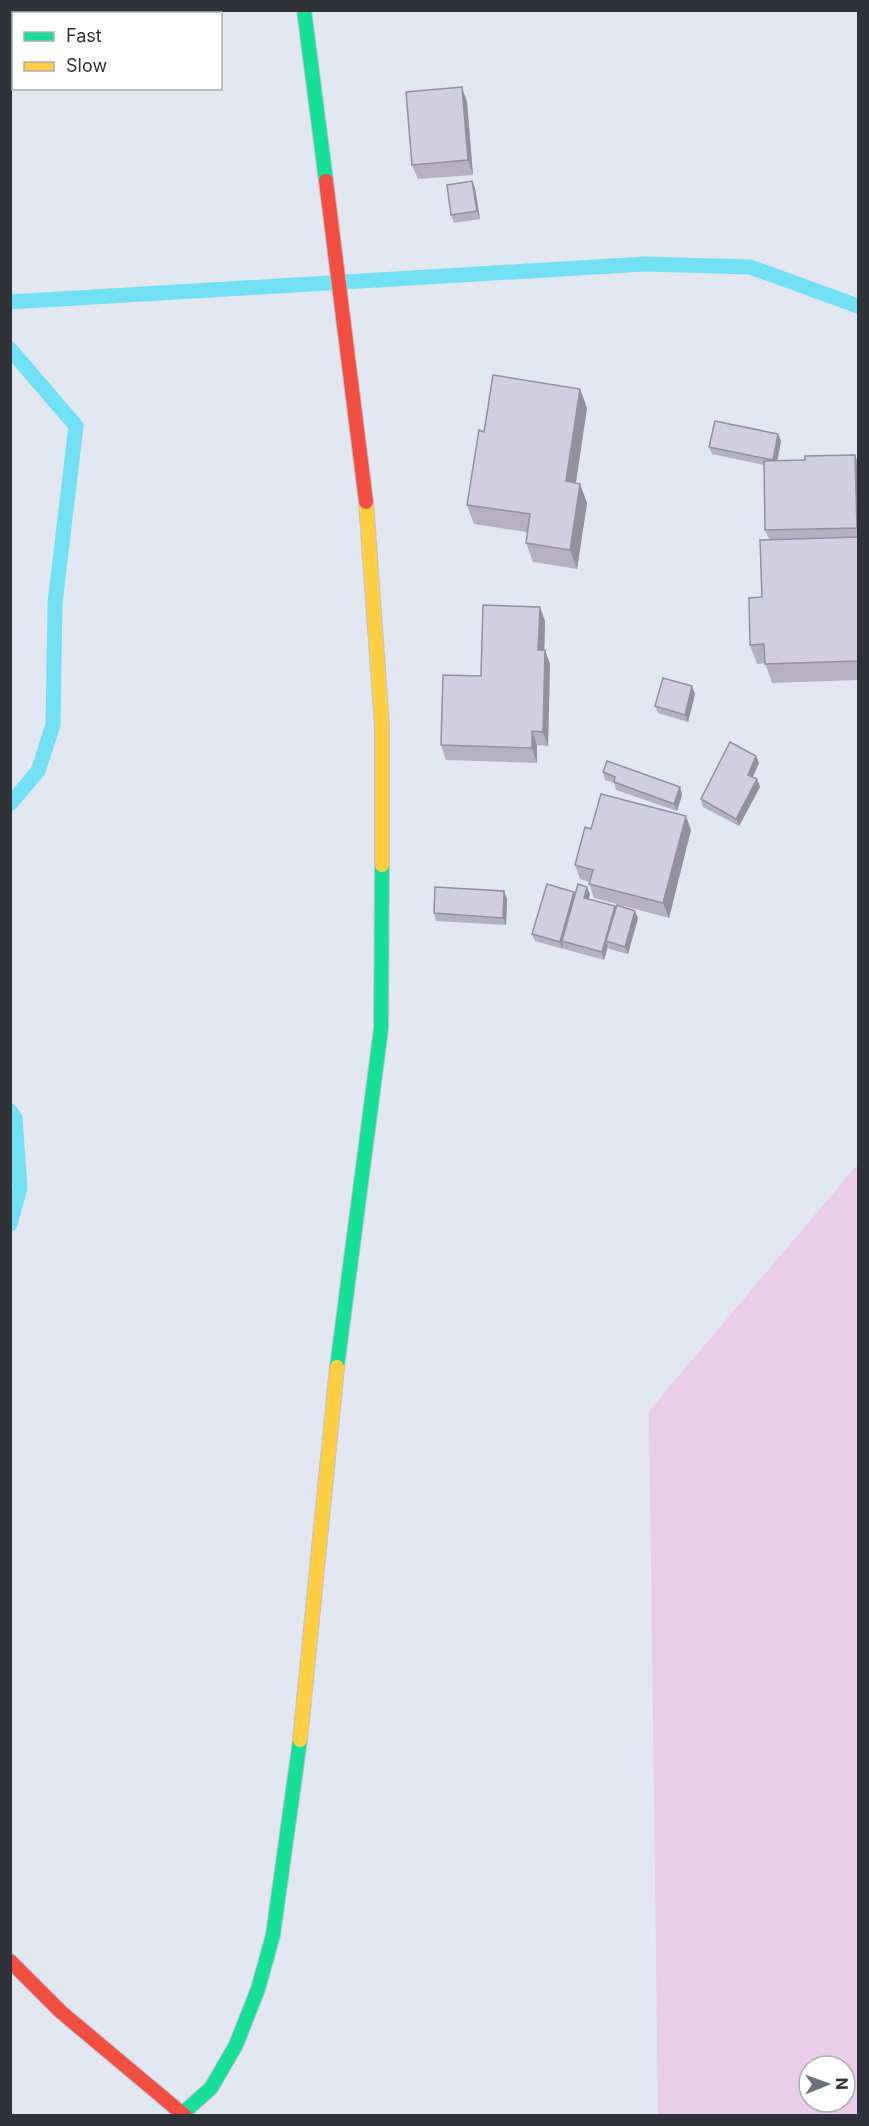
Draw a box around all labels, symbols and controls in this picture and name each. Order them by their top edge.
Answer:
legend [12,12,222,90]
text: Fast [66,25,102,46]
text: Slow [66,55,107,76]
north arrow [797,2054,857,2114]
text: N [832,2077,852,2090]

